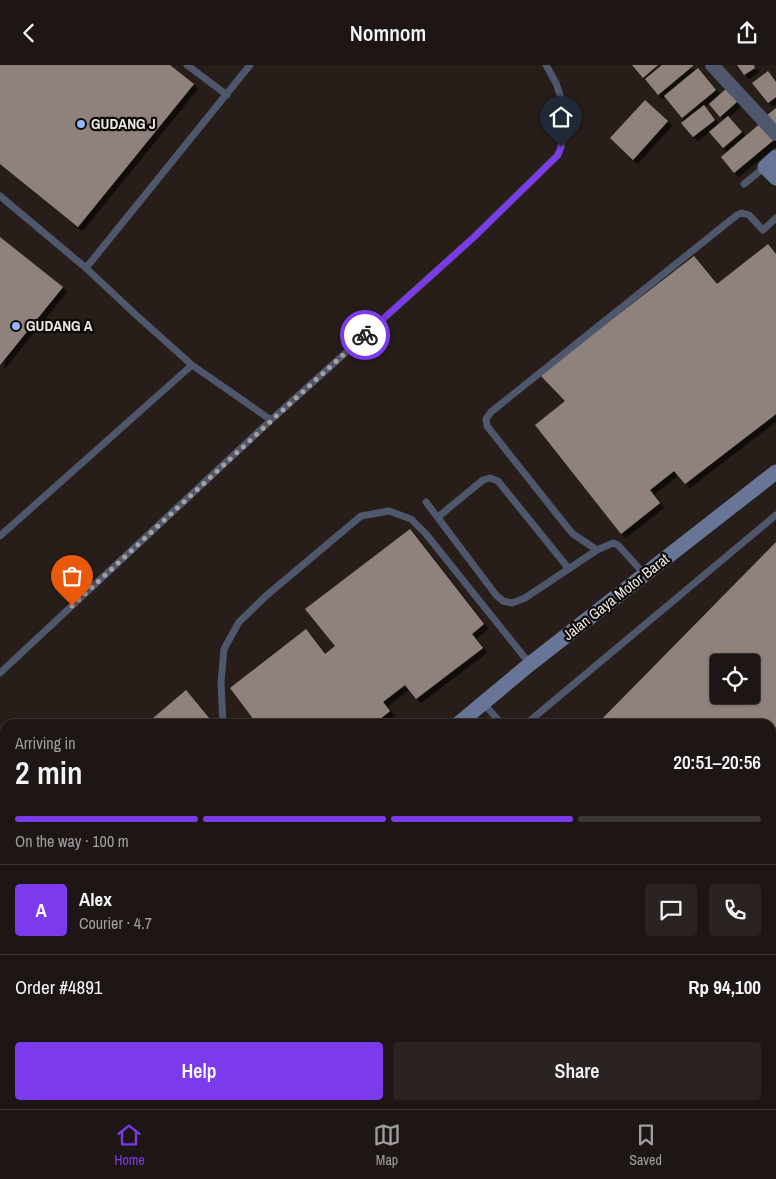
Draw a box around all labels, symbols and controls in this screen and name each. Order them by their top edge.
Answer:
text: Nomnom [350,18,426,48]
icon: back [15,19,43,47]
icon: share [733,19,761,47]
pin [540,96,582,147]
icon: home [547,103,575,131]
place label: GUDANG J [91,113,156,134]
marker: GUDANG J [75,118,87,130]
courier [340,310,390,360]
place label: GUDANG A [26,315,93,336]
marker: GUDANG A [10,320,22,332]
icon: bike [351,321,379,349]
street label: Jalan Gaya Motor Barat [558,548,674,645]
pin [51,555,93,606]
icon: bag [58,562,86,590]
map controls [710,654,760,704]
button: locate [710,654,760,704]
text: Arriving in [15,732,76,754]
text: 20:51–20:56 [673,749,761,775]
text: 2 min [15,751,83,794]
text: On the way · 100 m [15,830,129,852]
button: chat [645,884,697,936]
button: phone [709,884,761,936]
text: Alex [79,886,112,912]
text: A [35,897,47,923]
text: Courier · 4.7 [79,912,152,934]
text: Order #4891 [15,974,102,1000]
text: Rp 94,100 [688,974,761,1000]
button: Help [15,1042,383,1100]
button: Share [393,1042,761,1100]
tab: Home [114,1121,145,1169]
tab: Map [373,1121,401,1169]
tab: Saved [629,1121,662,1169]

